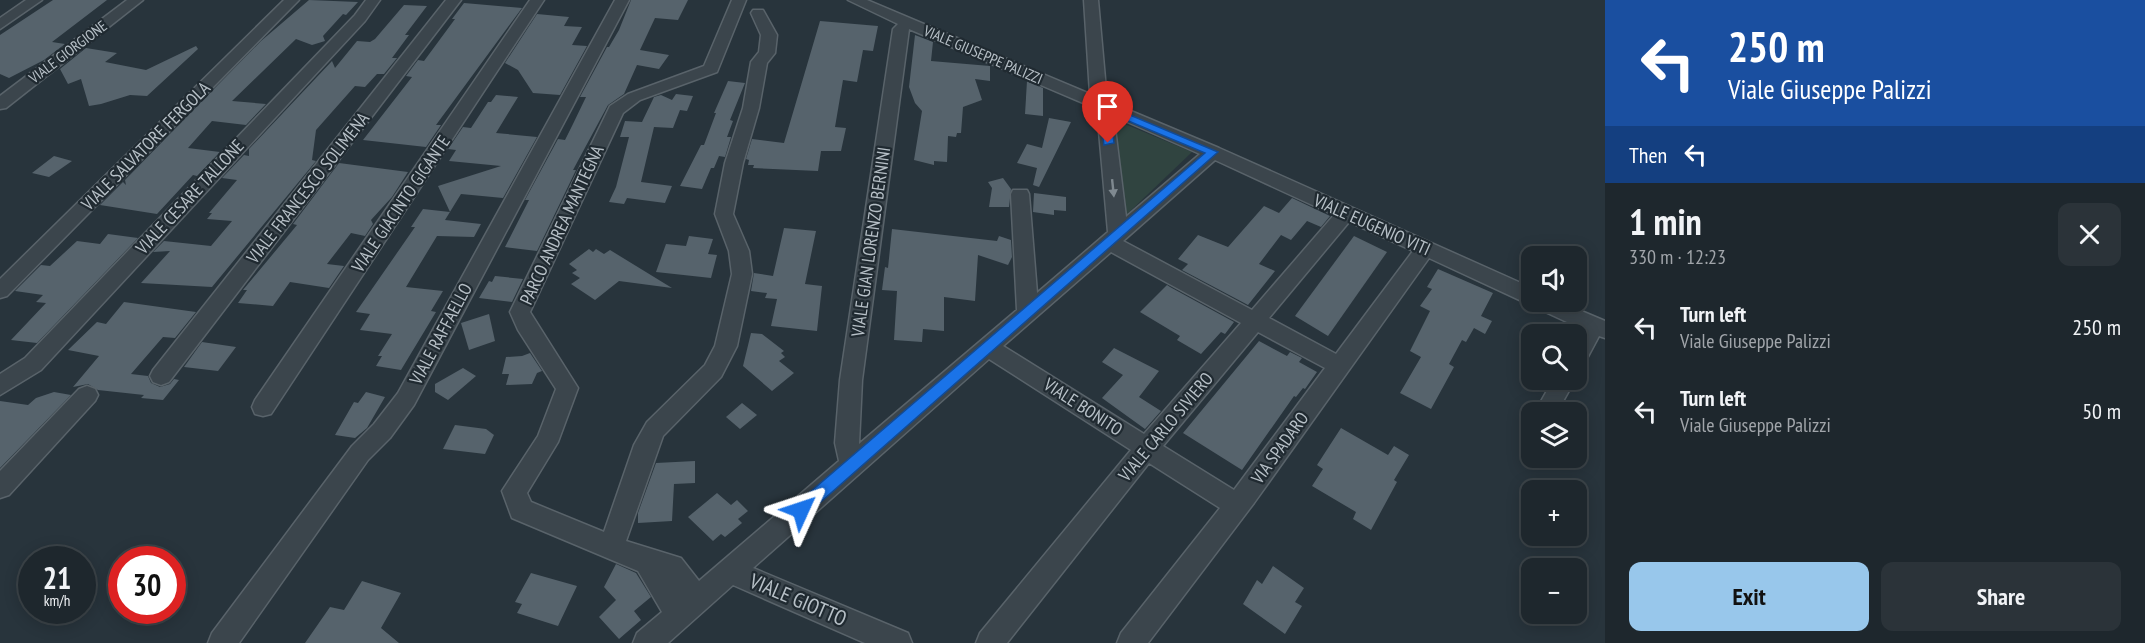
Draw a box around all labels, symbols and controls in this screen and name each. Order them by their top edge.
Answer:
street label: VIALE GIORGIONE [24,16,111,88]
text: 250 m [1728,19,1825,74]
street label: VIALE GIUSEPPE PALIZZI [920,21,1045,88]
icon: left [1629,24,1707,102]
text: Viale Giuseppe Palizzi [1728,72,1932,106]
street label: VIALE SALVATORE FERGOLA [76,76,215,216]
pin [1082,81,1133,143]
icon: arrive [1091,90,1124,123]
street label: VIALE FRANCESCO SOLIMENA [241,107,374,269]
street label: VIALE GIACINTO GIGANTE [346,131,455,277]
street label: VIALE CESARE TALLONE [130,134,249,260]
icon: left [1679,138,1712,171]
street label: PARCO ANDREA MANTEGNA [515,141,609,308]
text: Then [1629,141,1667,169]
street label: VIALE GIAN LORENZO BERNINI [846,146,895,339]
one-way arrow [1108,179,1118,198]
street label: VIALE EUGENIO VITI [1309,188,1434,261]
text: 1 min [1629,198,1702,245]
button: close [2058,203,2121,266]
text: 330 m · 12:23 [1629,244,1726,270]
map controls [1521,246,1587,624]
button: sound [1521,246,1587,312]
street label: VIALE RAFFAELLO [404,279,477,389]
text: Turn left [1680,300,1746,328]
icon: left [1629,311,1662,344]
text: 250 m [2072,313,2121,341]
button: search [1521,324,1587,390]
text: Viale Giuseppe Palizzi [1680,328,1831,354]
street label: VIALE CARLO SIVIERO [1113,367,1218,487]
street label: VIALE BONITO [1039,372,1127,441]
text: Turn left [1680,384,1746,412]
icon: left [1629,395,1662,428]
text: 50 m [2082,397,2121,425]
button: layers [1521,402,1587,468]
street label: VIA SPADARO [1245,407,1313,489]
text: Viale Giuseppe Palizzi [1680,412,1831,438]
position arrow [769,478,833,542]
button: + [1521,480,1587,546]
speed limit sign: 30 [108,546,186,624]
text: 21 [43,558,71,597]
button: − [1521,558,1587,624]
button: Exit [1629,562,1869,631]
button: Share [1881,562,2121,631]
street label: VIALE GIOTTO [745,567,851,632]
text: km/h [44,591,70,610]

